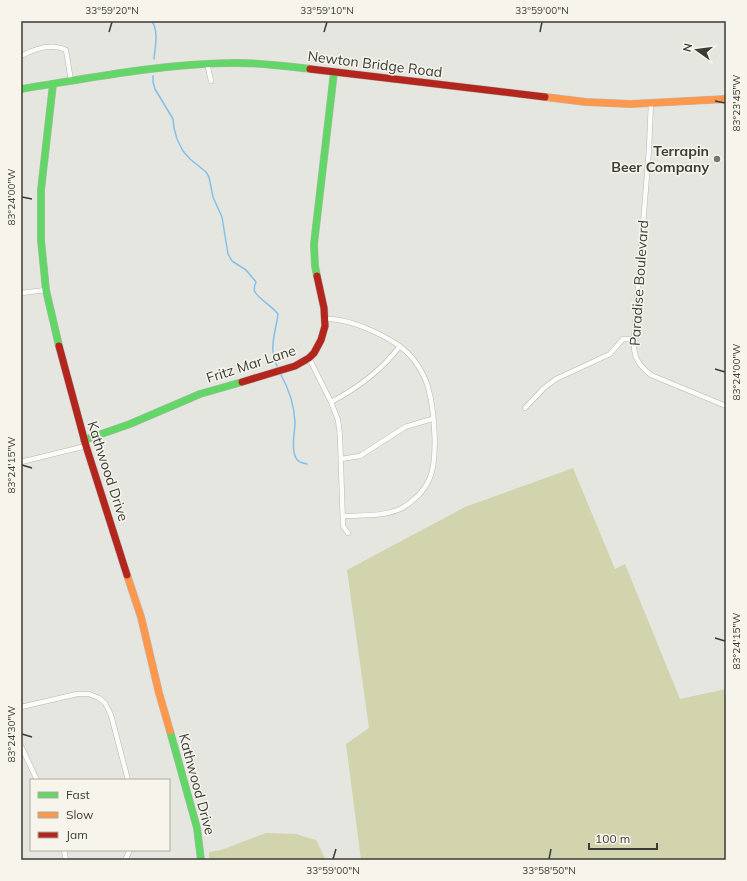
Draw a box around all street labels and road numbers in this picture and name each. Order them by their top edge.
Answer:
street label: Newton Bridge Road [307,47,443,81]
street label: Paradise Boulevard [626,219,652,347]
street label: Fritz Mar Lane [204,341,298,387]
street label: Kathwood Drive [83,419,133,523]
street label: Kathwood Drive [175,731,219,837]

